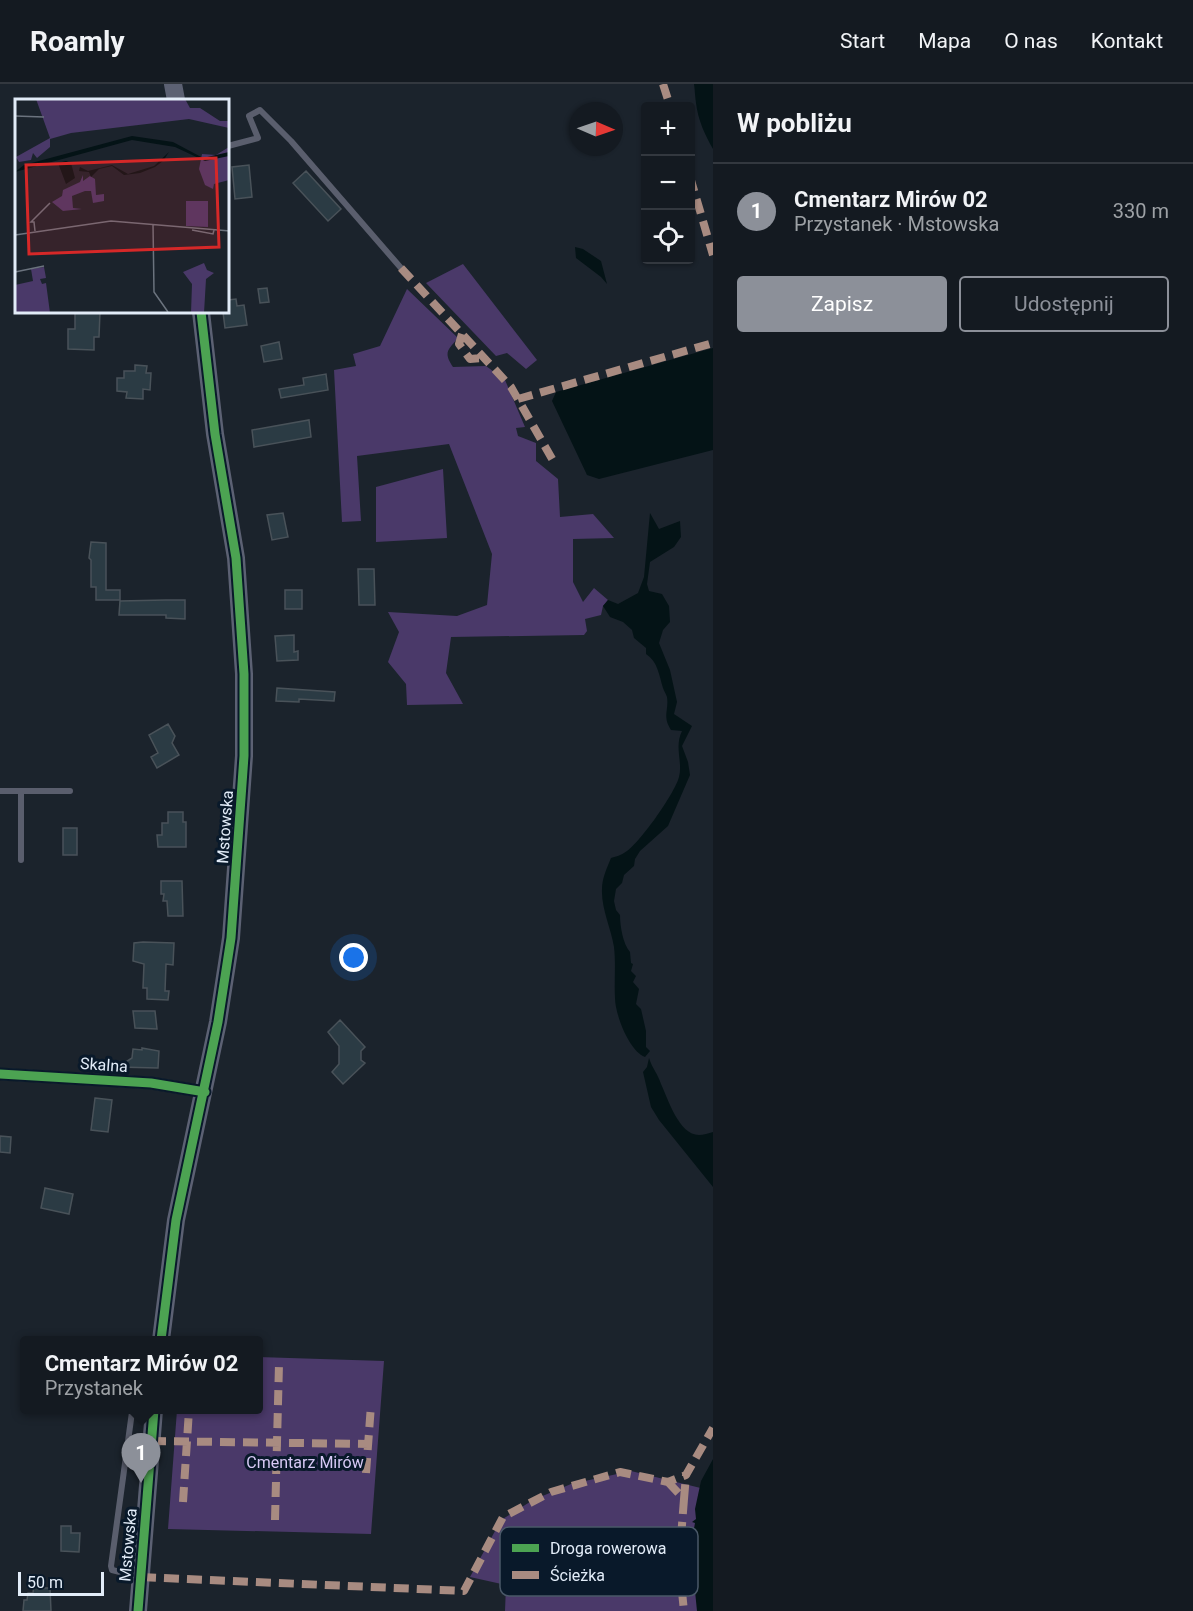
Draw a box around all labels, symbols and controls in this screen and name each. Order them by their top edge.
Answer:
text: Roamly [30,25,125,58]
text: Start [840,29,885,53]
text: Mapa [918,29,971,53]
text: O nas [1004,29,1058,53]
text: Kontakt [1091,29,1163,53]
inset map [15,99,230,314]
north arrow [569,102,623,156]
map controls [641,102,695,264]
button: + [641,102,695,156]
text: W pobliżu [737,108,852,138]
button: − [641,156,695,210]
text: Cmentarz Mirów 02 [794,187,988,212]
text: 1 [751,199,762,223]
text: 330 m [1113,199,1169,223]
button: locate [641,210,695,264]
text: Przystanek · Mstowska [794,212,999,236]
button: Zapisz [737,276,947,332]
button: Udostępnij [959,276,1169,332]
street label: Mstowska [213,790,237,864]
your location [339,943,368,972]
street label: Skalna [80,1054,128,1076]
popup [20,1336,263,1414]
text: Cmentarz Mirów 02 [45,1351,238,1376]
text: Przystanek [45,1376,143,1400]
pin: 1 [122,1434,160,1483]
park label: Cmentarz Mirów [246,1453,364,1472]
street label: Mstowska [115,1508,141,1582]
legend [500,1527,698,1596]
text: Droga rowerowa [550,1539,667,1558]
text: Ścieżka [550,1565,605,1585]
scale bar [18,1569,104,1596]
text: 50 m [27,1573,63,1592]

